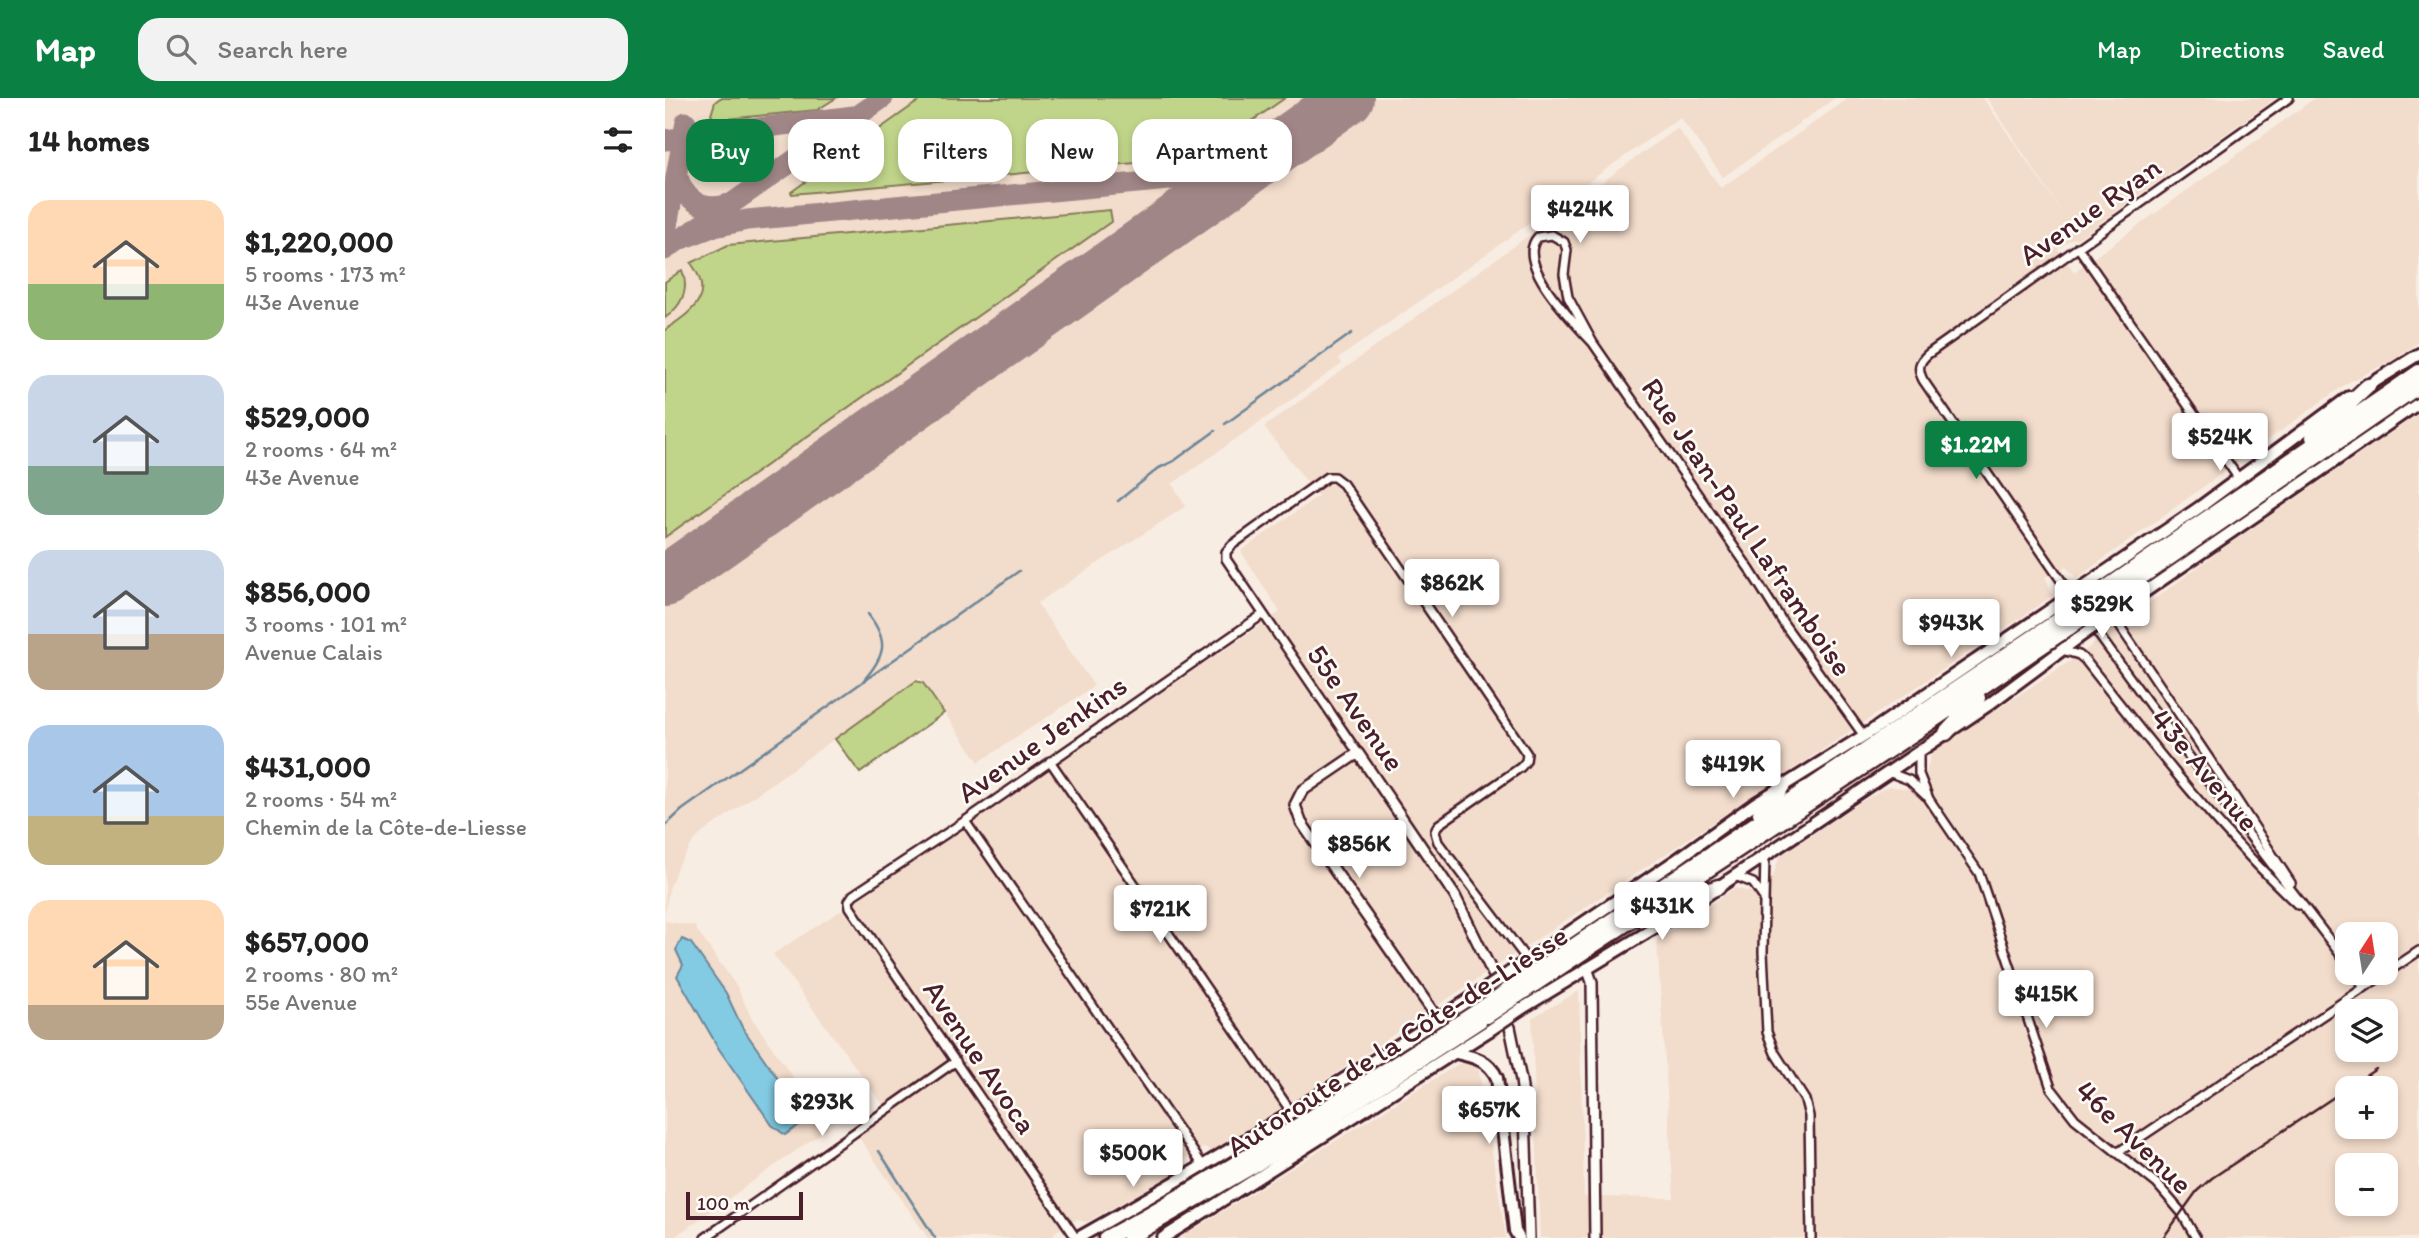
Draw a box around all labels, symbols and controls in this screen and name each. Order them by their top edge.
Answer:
search box [138,18,628,81]
text: Map [35,30,96,69]
icon: search [162,30,200,68]
text: Search here [218,33,348,65]
text: Map [2097,35,2141,64]
text: Directions [2179,35,2285,64]
text: Saved [2323,35,2384,64]
chip: Buy [686,119,774,182]
chip: Rent [788,119,884,182]
chip: Filters [898,119,1012,182]
chip: New [1026,119,1118,182]
chip: Apartment [1132,119,1292,182]
icon: filters [599,121,637,159]
text: 14 homes [28,122,150,159]
street label: Avenue Ryan [2011,148,2168,273]
pin: $424K [1531,186,1629,245]
text: $424K [1547,194,1613,222]
text: $1,220,000 [245,223,394,260]
icon: home [84,228,168,312]
text: 5 rooms · 173 m² [245,260,406,288]
text: 43e Avenue [245,288,360,316]
street label: Rue Jean-Paul Laframboise [1634,370,1861,683]
text: $529,000 [245,398,370,435]
icon: home [84,403,168,487]
pin: $524K [2171,414,2269,473]
pin: $1.22M [1919,422,2033,481]
text: $524K [2188,422,2252,450]
text: $1.22M [1941,430,2011,458]
text: 2 rooms · 64 m² [245,435,397,463]
text: 43e Avenue [245,463,360,491]
pin: $862K [1403,560,1501,619]
text: $862K [1420,568,1484,596]
text: $856,000 [245,573,371,610]
icon: home [84,578,168,662]
pin: $529K [2053,580,2151,640]
text: $529K [2071,589,2133,617]
pin: $943K [1902,600,2000,659]
text: $943K [1919,608,1983,636]
text: 3 rooms · 101 m² [245,610,407,638]
street label: 55e Avenue [1299,637,1414,778]
text: Avenue Calais [245,638,383,666]
street label: Avenue Jenkins [949,666,1134,811]
street label: 43e Avenue [2143,701,2268,839]
pin: $419K [1684,740,1782,800]
text: $431,000 [245,748,371,785]
text: $419K [1702,749,1764,777]
icon: home [84,753,168,837]
text: 2 rooms · 54 m² [245,785,397,813]
text: Chemin de la Côte-de-Liesse [245,813,527,841]
pin: $856K [1310,820,1408,880]
text: $856K [1327,829,1391,857]
pin: $431K [1613,882,1711,942]
pin: $721K [1111,886,1209,945]
text: $431K [1630,891,1694,919]
text: $721K [1130,894,1190,922]
street label: Autoroute de la Côte-de-Liesse [1219,916,1574,1165]
north arrow [2335,922,2397,985]
map controls [2335,922,2398,1216]
text: $657,000 [245,923,369,960]
icon: home [84,928,168,1012]
text: 2 rooms · 80 m² [245,960,398,988]
pin: $415K [1997,970,2095,1030]
street label: Avenue Avoca [915,973,1046,1141]
text: $415K [2015,979,2077,1007]
text: 55e Avenue [245,988,357,1016]
button: layers [2335,999,2398,1062]
street label: 46e Avenue [2068,1072,2201,1202]
button: + [2335,1076,2398,1139]
pin: $293K [773,1079,871,1138]
pin: $657K [1440,1086,1538,1146]
text: $293K [790,1087,854,1115]
text: $657K [1458,1095,1520,1123]
pin: $500K [1084,1130,1182,1189]
text: $500K [1100,1138,1166,1166]
button: − [2335,1153,2398,1216]
scale bar [686,1189,803,1221]
text: 100 m [697,1192,749,1215]

